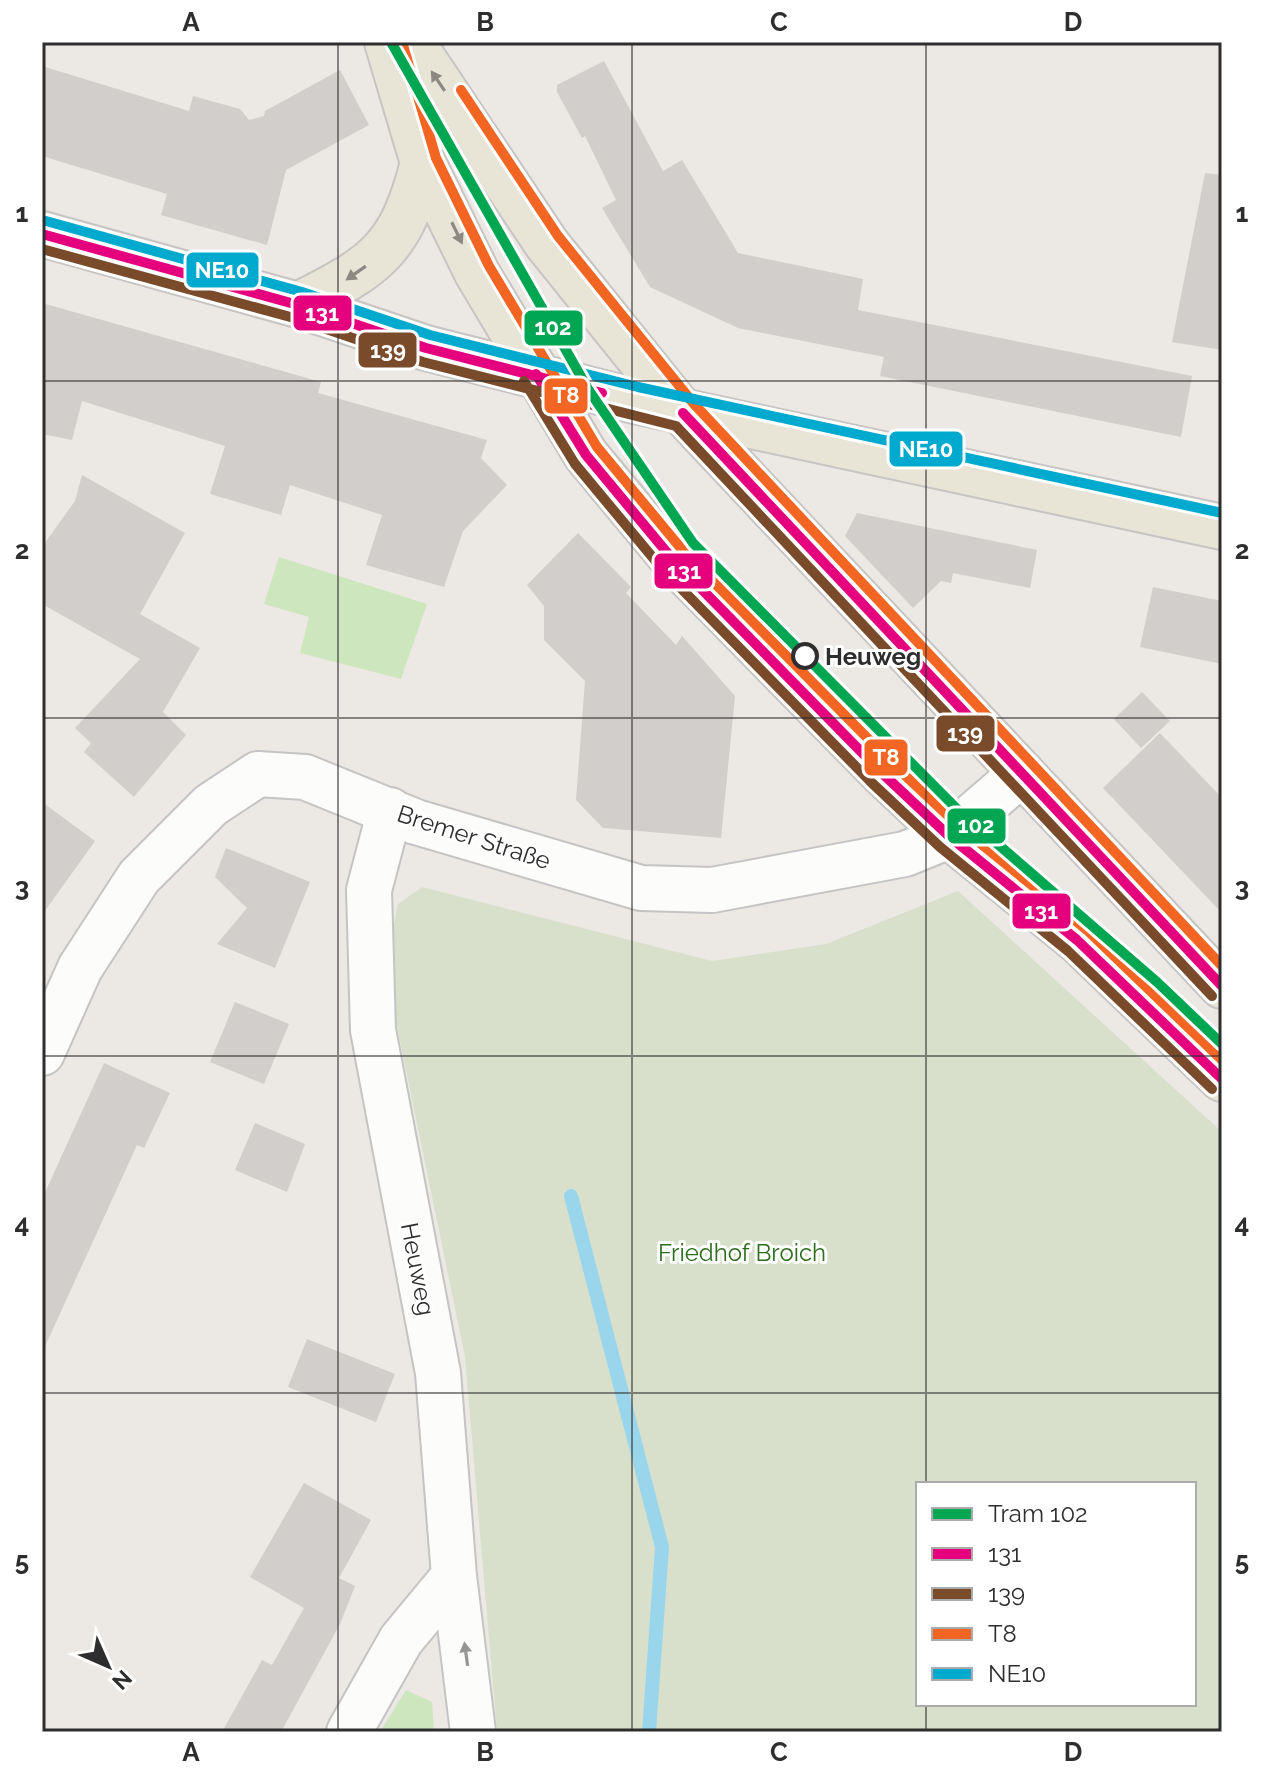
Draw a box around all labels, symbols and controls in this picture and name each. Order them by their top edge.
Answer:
text: A [182,7,200,37]
text: B [476,7,494,37]
text: C [770,7,788,37]
text: D [1064,7,1082,37]
one-way arrow [430,70,445,91]
text: 1 [16,198,29,228]
text: 1 [1236,198,1249,228]
one-way arrow [450,221,464,244]
line badge: NE10 [185,251,260,289]
text: NE10 [195,257,249,283]
one-way arrow [346,265,367,280]
line badge: 131 [292,294,353,332]
text: 131 [305,300,339,326]
line badge: 102 [523,309,584,347]
text: 102 [535,314,571,340]
line badge: 139 [357,331,418,369]
text: 139 [370,337,406,363]
line badge: T8 [543,377,589,415]
text: T8 [553,382,579,408]
line badge: NE10 [888,430,964,468]
text: NE10 [899,436,953,462]
text: 2 [15,535,29,565]
text: 2 [1235,535,1249,565]
line badge: 131 [653,552,714,590]
text: 131 [667,558,701,584]
place label: Heuweg [825,642,921,671]
marker: Heuweg [792,643,818,669]
line badge: 139 [935,714,996,753]
text: 139 [947,720,983,746]
line badge: T8 [863,738,909,777]
text: T8 [873,744,899,770]
street label: Bremer Straße [394,799,554,875]
line badge: 102 [946,807,1007,845]
text: 102 [958,812,994,838]
text: 3 [15,872,29,902]
text: 3 [1235,872,1249,902]
line badge: 131 [1011,892,1072,930]
text: 131 [1024,898,1058,924]
text: 4 [15,1209,29,1239]
text: 4 [1235,1209,1249,1239]
street label: Heuweg [395,1220,441,1318]
park label: Friedhof Broich [658,1238,826,1267]
legend [916,1482,1196,1706]
text: Tram 102 [988,1499,1088,1528]
text: 131 [988,1539,1021,1568]
text: 5 [15,1546,29,1576]
text: 5 [1235,1546,1249,1576]
text: 139 [988,1579,1025,1608]
text: T8 [988,1619,1017,1648]
north arrow [68,1626,148,1706]
one-way arrow [459,1642,472,1667]
text: NE10 [988,1659,1046,1688]
text: N [107,1665,137,1695]
text: A [182,1737,200,1767]
text: B [476,1737,494,1767]
text: C [770,1737,788,1767]
text: D [1064,1737,1082,1767]

